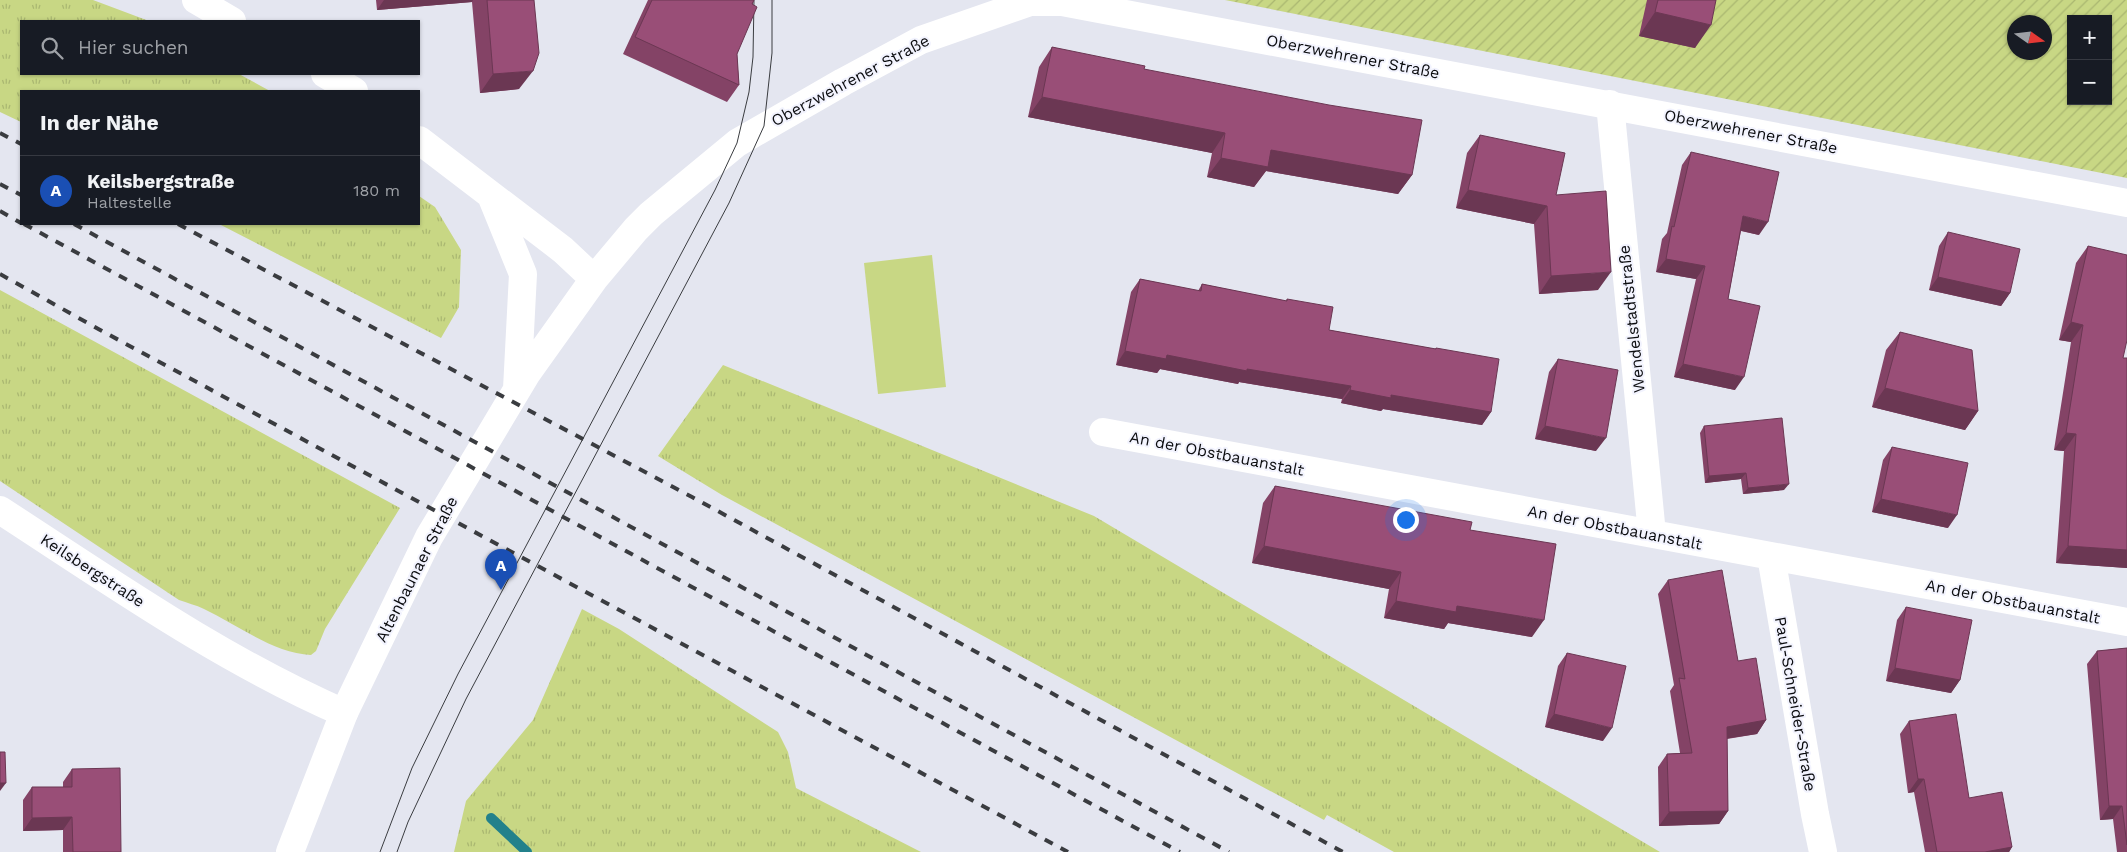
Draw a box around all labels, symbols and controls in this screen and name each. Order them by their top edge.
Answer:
north arrow [2007,15,2052,60]
map controls [2067,15,2112,105]
button: + [2067,15,2112,60]
search box [20,20,420,75]
street label: Oberzwehrener Straße [1265,30,1441,83]
street label: Oberzwehrener Straße [768,31,932,130]
icon: search [38,34,66,62]
text: Hier suchen [78,36,189,59]
button: − [2067,60,2112,105]
street label: Oberzwehrener Straße [1663,105,1839,158]
text: In der Nähe [40,110,159,135]
text: Keilsbergstraße [87,170,235,193]
text: A [51,181,61,200]
text: 180 m [353,181,400,200]
text: Haltestelle [87,193,172,212]
street label: Wendelstadtstraße [1614,244,1649,394]
street label: An der Obstbauanstalt [1128,427,1306,480]
street label: Altenbaunaer Straße [371,493,461,645]
street label: An der Obstbauanstalt [1526,501,1704,554]
your location [1393,507,1419,533]
street label: Keilsbergstraße [37,530,148,611]
pin: A [485,549,517,590]
street label: An der Obstbauanstalt [1924,575,2102,628]
street label: Paul-Schneider-Straße [1771,615,1820,793]

